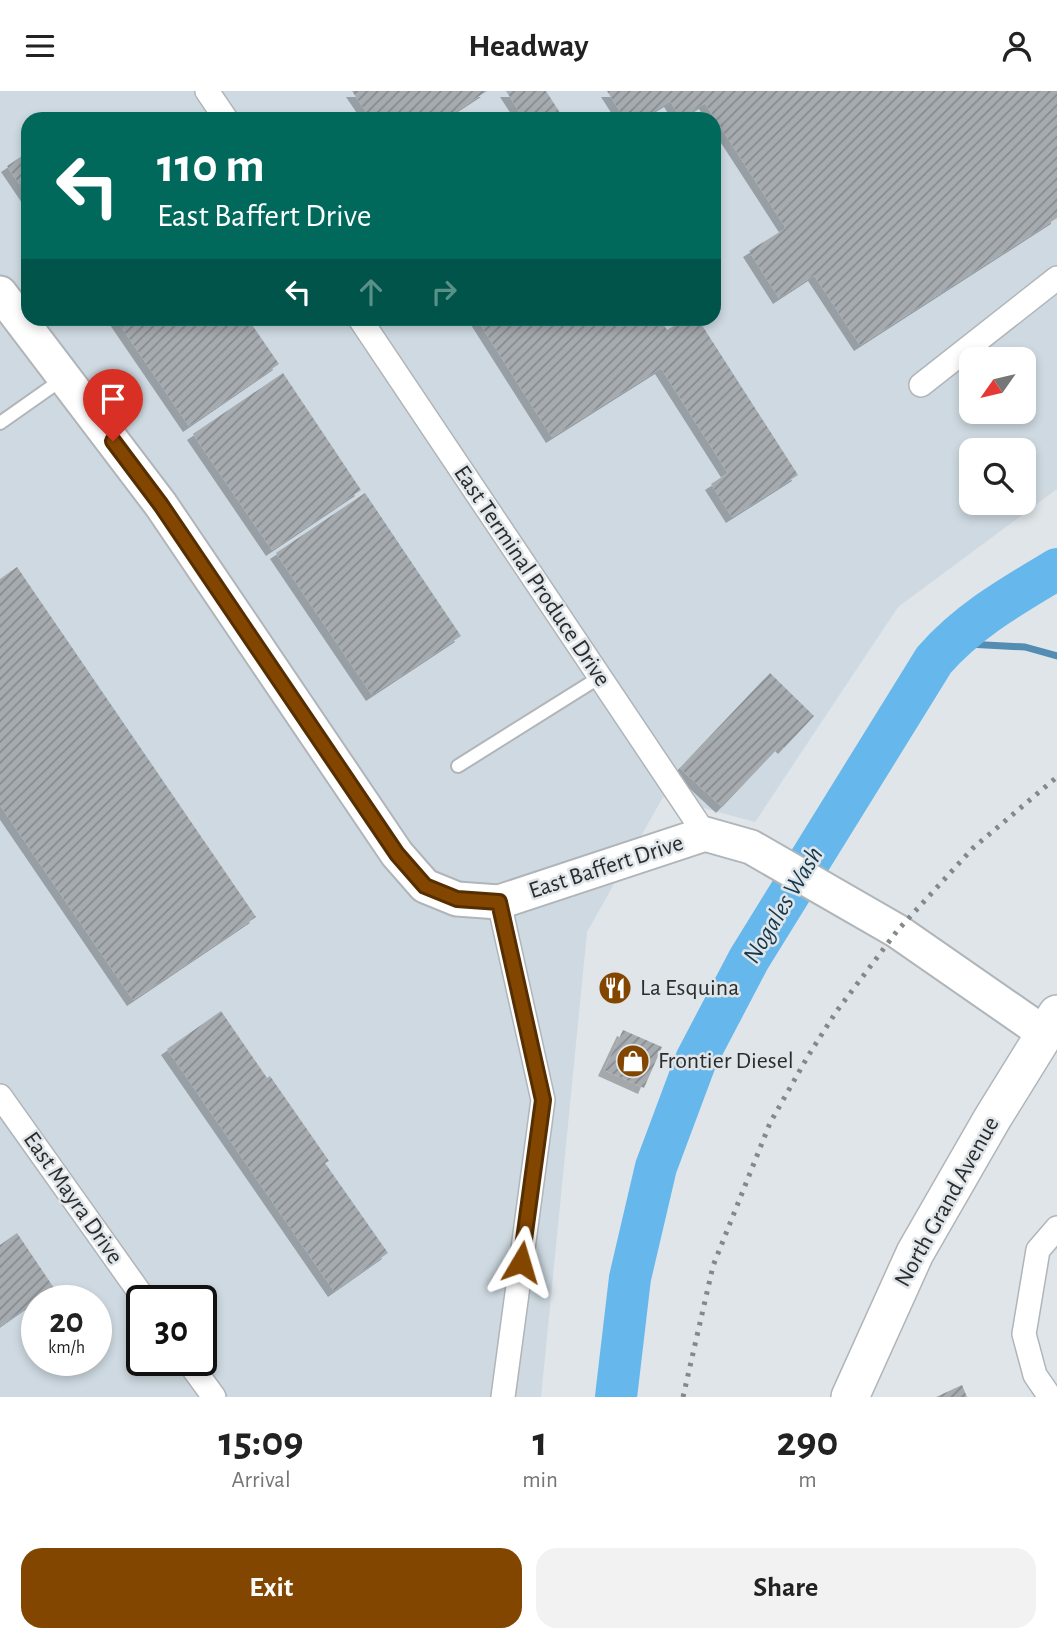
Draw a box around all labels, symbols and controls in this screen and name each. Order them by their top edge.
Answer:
icon: menu [21,27,59,65]
icon: person [998,27,1036,65]
text: Headway [468,30,589,62]
icon: left [42,140,133,231]
text: 110 m [157,142,265,191]
text: East Baffert Drive [157,200,371,232]
icon: left [279,273,317,311]
icon: ahead [352,273,390,311]
icon: right [425,273,463,311]
north arrow [959,347,1036,423]
map controls [959,347,1036,515]
pin [83,369,143,441]
icon: arrive [94,380,132,418]
button: search [959,438,1036,515]
street label: East Terminal Produce Drive [449,461,615,691]
street label: East Baffert Drive [526,831,686,903]
water label: Nogales Wash [738,842,828,968]
restaurant icon: La Esquina [596,969,634,1007]
place label: La Esquina [640,976,739,1000]
shop icon: Frontier Diesel [614,1042,652,1080]
place label: Frontier Diesel [658,1049,794,1073]
street label: North Grand Avenue [890,1113,1004,1291]
street label: East Mayra Drive [19,1128,127,1268]
position arrow [484,1225,558,1299]
speed limit sign: 30 [126,1285,217,1376]
text: 20 [49,1304,84,1339]
text: km/h [48,1339,85,1357]
text: 15:09 [219,1421,304,1463]
text: 1 [532,1421,548,1463]
text: 290 [777,1421,838,1463]
text: Arrival [231,1469,291,1492]
text: min [522,1469,558,1492]
text: m [798,1469,817,1492]
button: Exit [21,1548,522,1628]
button: Share [536,1548,1036,1628]

